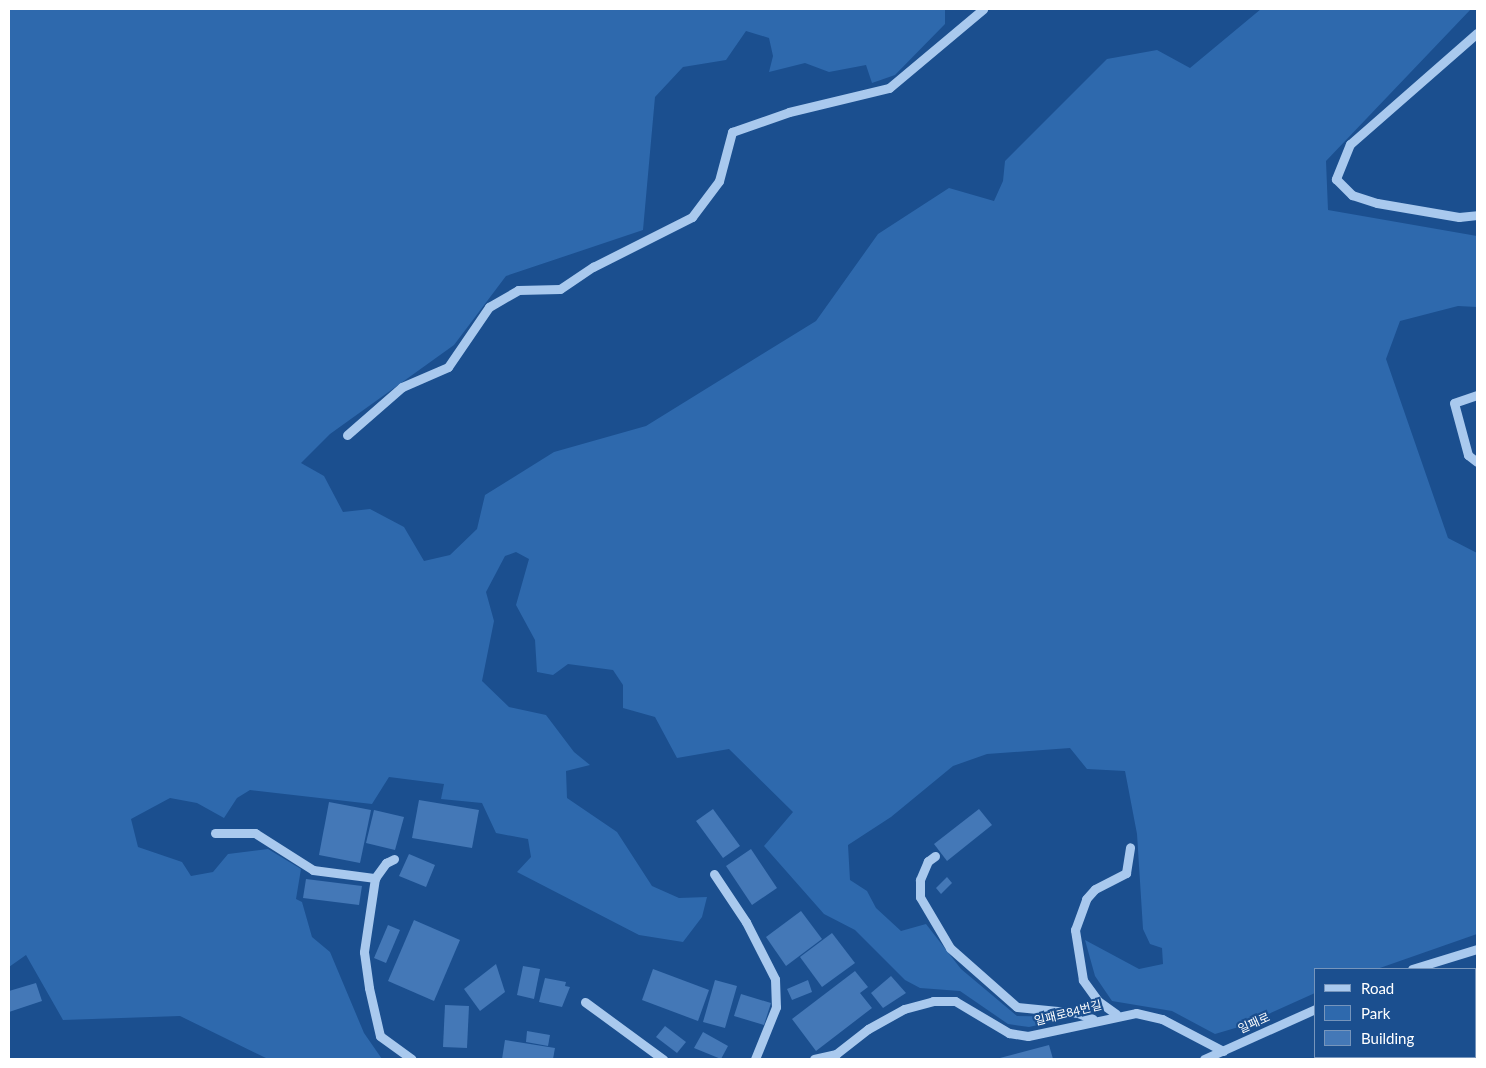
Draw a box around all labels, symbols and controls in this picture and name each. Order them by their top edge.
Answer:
legend [1314,968,1476,1058]
text: Road [1361,979,1394,997]
street label: 일패로84번길 [1033,998,1103,1028]
text: Park [1361,1004,1390,1022]
street label: 일패로 [1236,1010,1272,1036]
text: Building [1361,1029,1414,1047]

